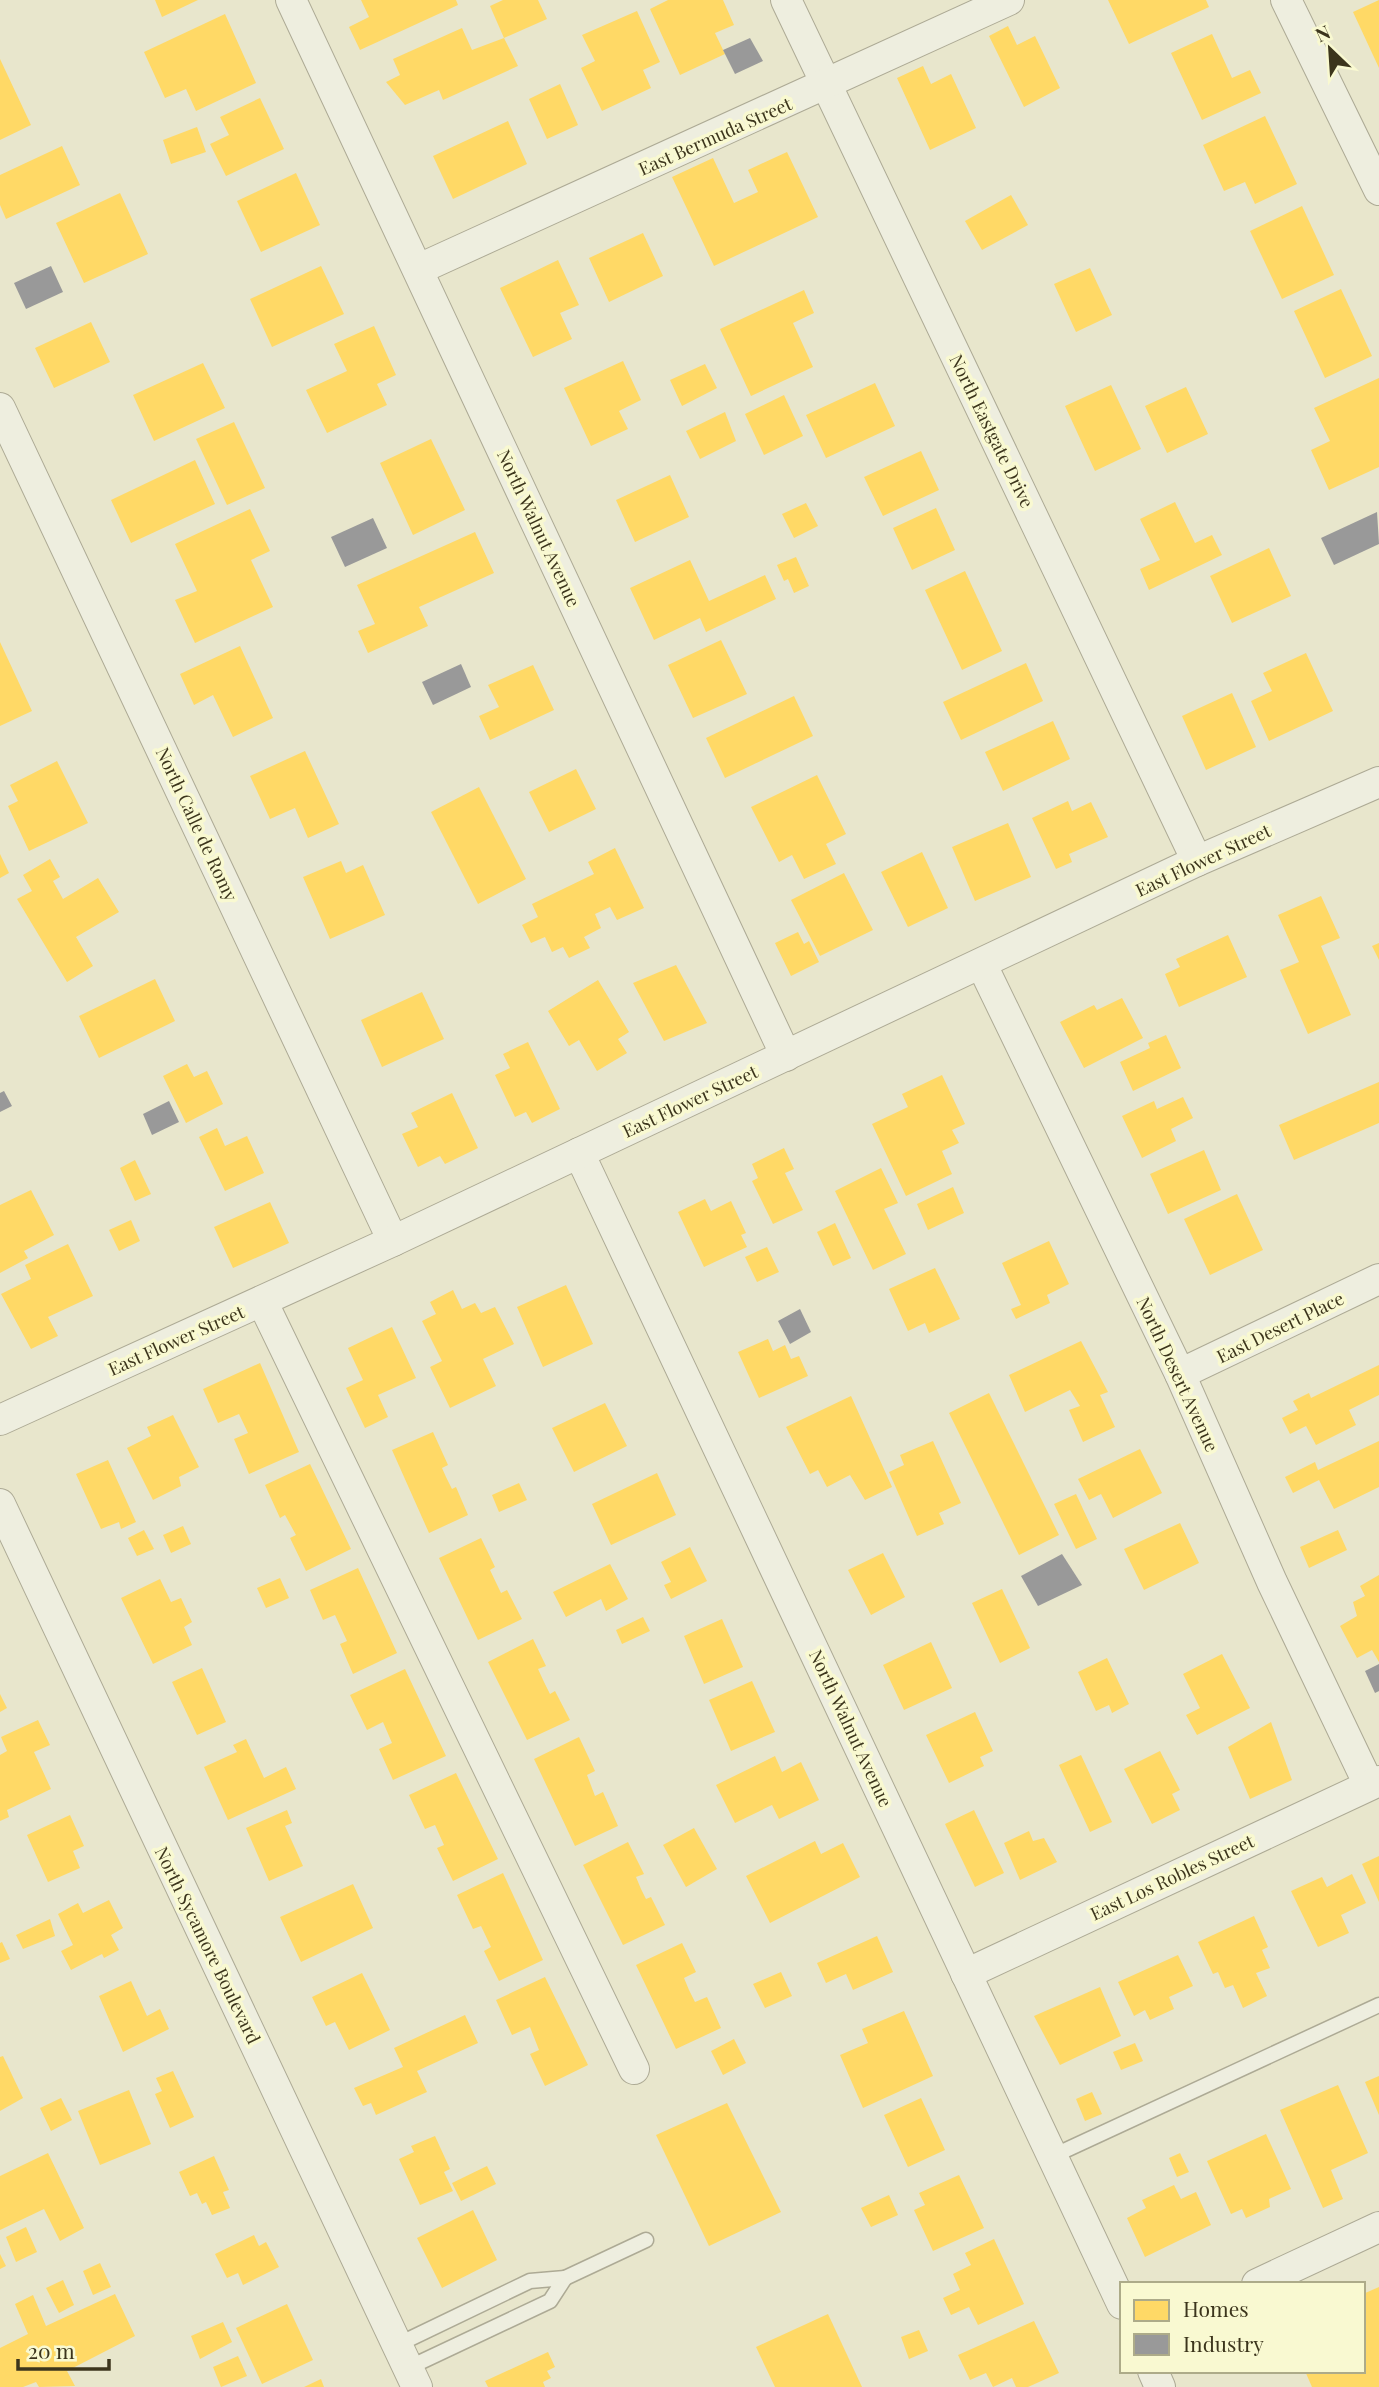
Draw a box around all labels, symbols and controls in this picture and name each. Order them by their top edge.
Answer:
north arrow [1295,14,1365,84]
text: N [1311,18,1334,47]
street label: East Bermuda Street [635,91,796,181]
street label: North Eastgate Drive [944,350,1040,512]
street label: North Walnut Avenue [492,445,586,611]
street label: North Calle de Romy [151,743,243,905]
street label: East Flower Street [1131,818,1275,902]
street label: East Flower Street [618,1059,762,1143]
street label: East Desert Place [1212,1286,1348,1368]
street label: North Desert Avenue [1132,1293,1224,1455]
street label: East Flower Street [104,1299,248,1381]
street label: North Walnut Avenue [804,1645,898,1811]
street label: East Los Robles Street [1086,1828,1258,1925]
street label: North Sycamore Boulevard [150,1842,266,2048]
legend [1120,2282,1365,2373]
text: Homes [1183,2294,1249,2322]
scale bar [18,2328,108,2372]
text: Industry [1183,2329,1264,2357]
text: 20 m [28,2336,75,2364]

